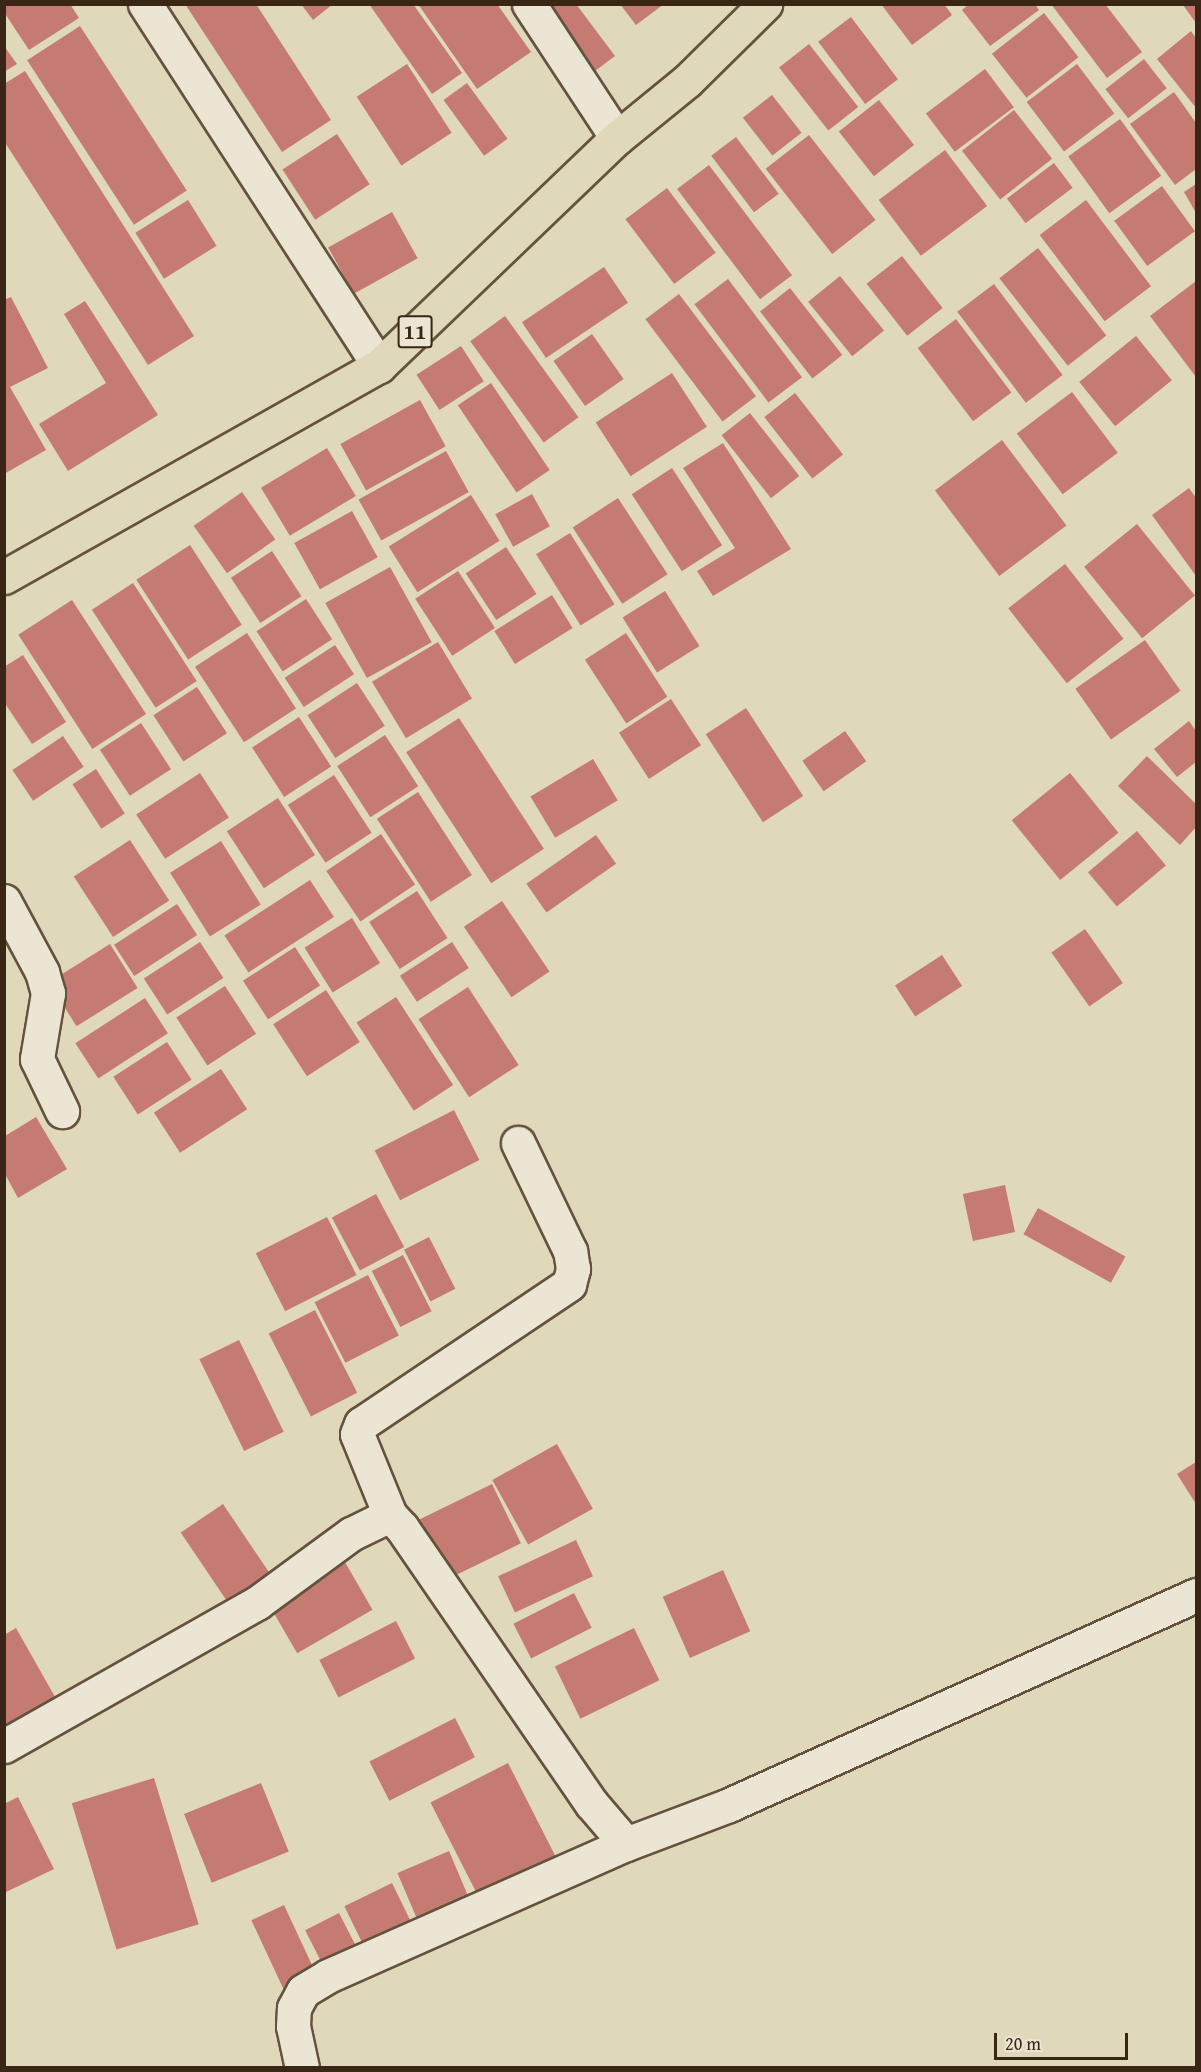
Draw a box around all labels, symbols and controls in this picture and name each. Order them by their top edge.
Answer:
road number: 11 [397,313,433,351]
scale bar [997,2021,1130,2059]
text: 20 m [1005,2030,1041,2057]

